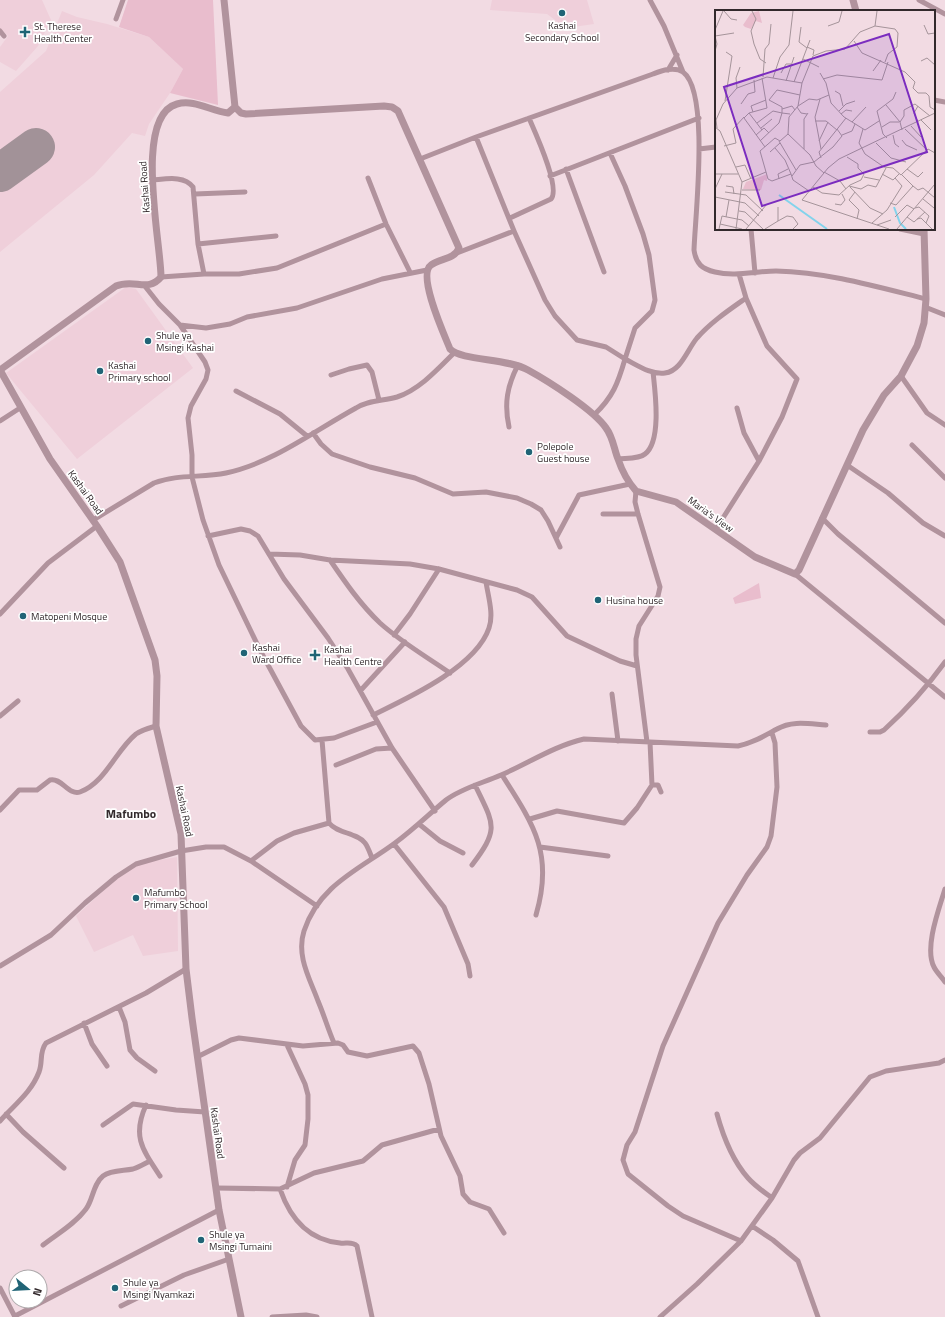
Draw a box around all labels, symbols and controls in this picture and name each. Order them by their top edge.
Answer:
marker: Kashai Secondary School [557,8,567,18]
inset map [715,10,935,230]
place label: Kashai Secondary School [525,18,599,45]
place label: St. Therese Health Center [34,19,92,46]
marker: St. Therese Health Center [19,26,31,38]
street label: Kashai Road [135,161,154,213]
place label: Shule ya Msingi Kashai [156,328,214,355]
marker: Shule ya Msingi Kashai [143,336,153,346]
place label: Kashai Primary school [108,358,171,385]
marker: Kashai Primary school [95,366,105,376]
place label: Polepole Guest house [537,439,590,466]
marker: Polepole Guest house [524,447,534,457]
street label: Kashai Road [64,467,107,518]
street label: Maria's View [685,493,737,536]
place label: Husina house [606,593,663,608]
marker: Husina house [593,595,603,605]
place label: Matopeni Mosque [31,609,107,624]
marker: Matopeni Mosque [18,611,28,621]
place label: Kashai Ward Office [252,640,301,667]
place label: Kashai Health Centre [324,642,382,669]
marker: Kashai Ward Office [239,648,249,658]
marker: Kashai Health Centre [309,649,321,661]
street label: Kashai Road [172,784,197,838]
district label: Mafumbo [106,804,156,823]
place label: Mafumbo Primary School [144,885,207,912]
marker: Mafumbo Primary School [131,893,141,903]
street label: Kashai Road [206,1106,229,1160]
place label: Shule ya Msingi Tumaini [209,1227,272,1254]
marker: Shule ya Msingi Tumaini [196,1235,206,1245]
north arrow [8,1269,48,1309]
place label: Shule ya Msingi Nyamkazi [123,1275,195,1302]
marker: Shule ya Msingi Nyamkazi [110,1283,120,1293]
text: N [29,1286,46,1298]

